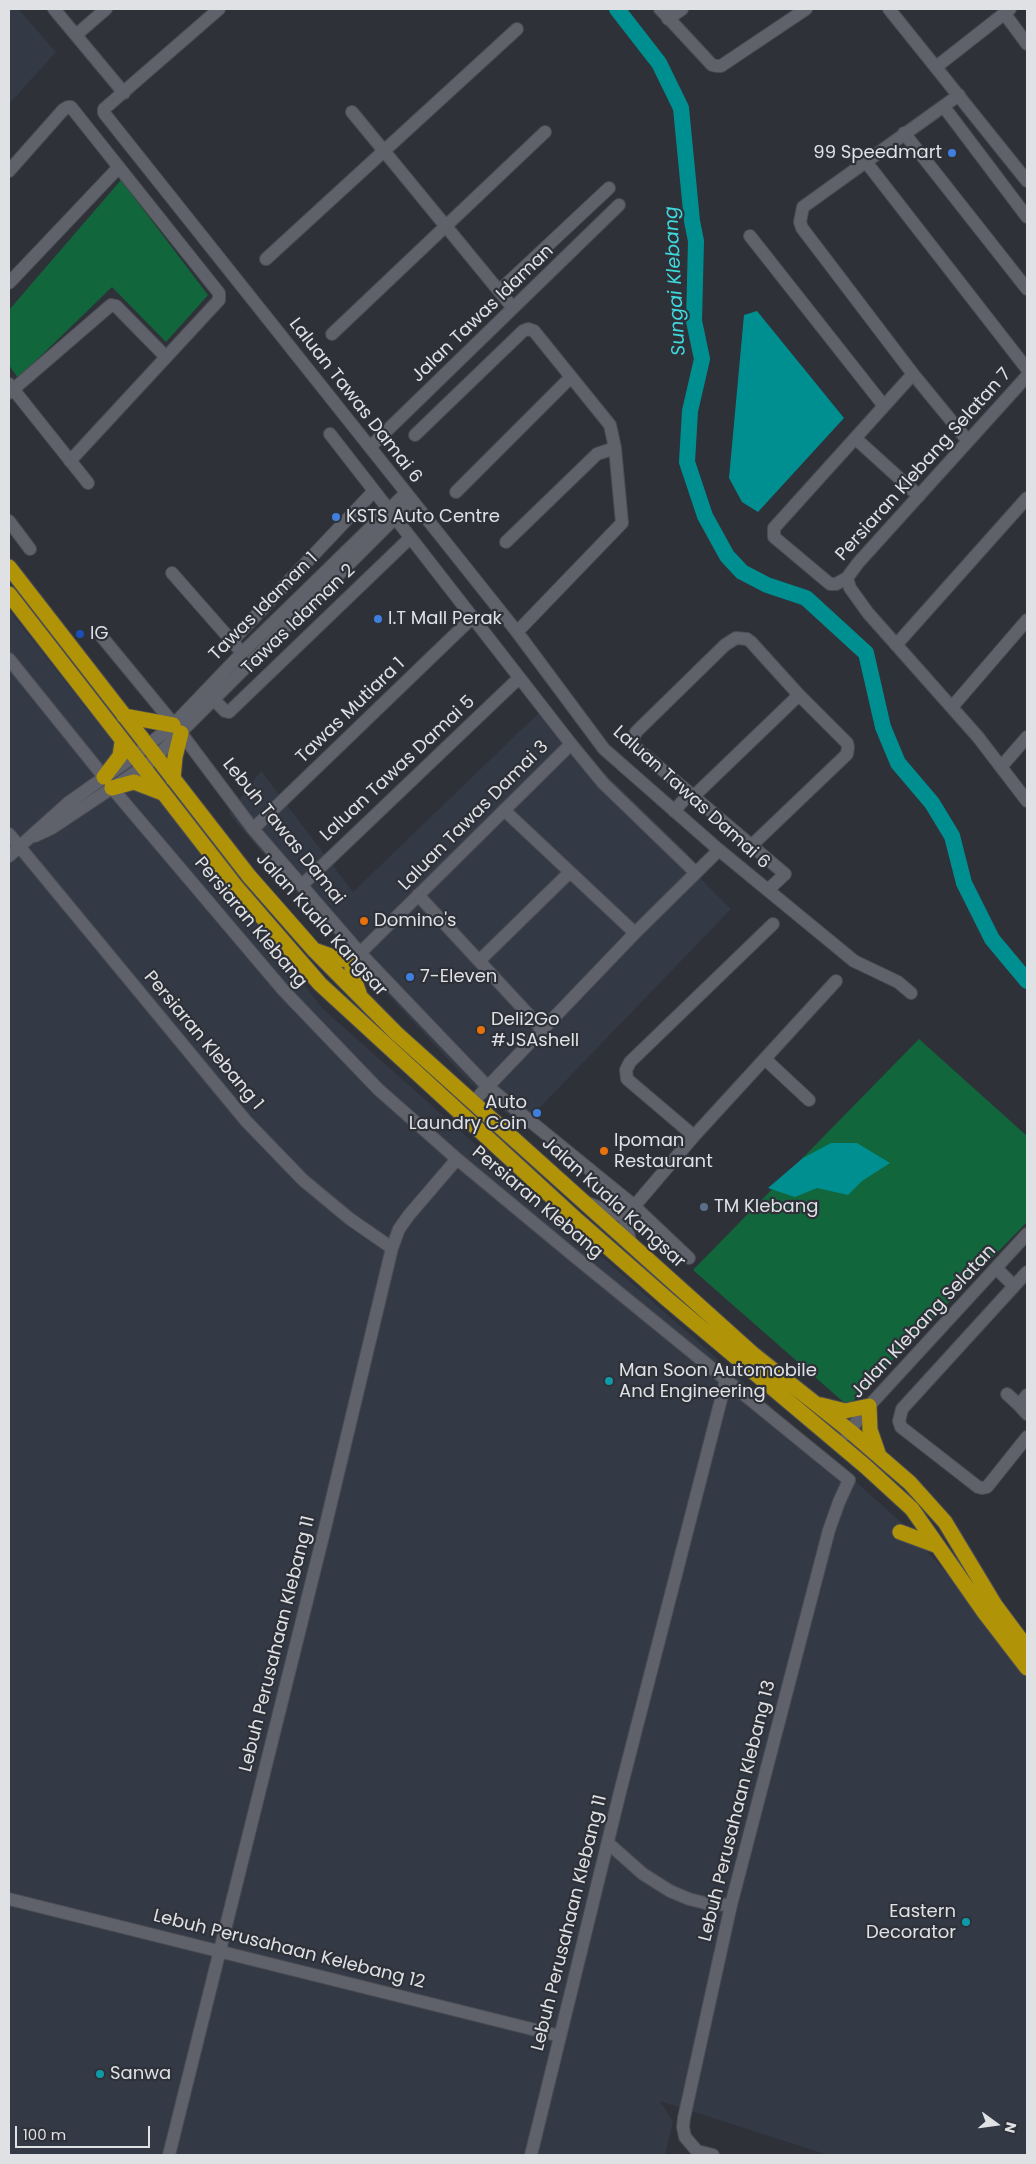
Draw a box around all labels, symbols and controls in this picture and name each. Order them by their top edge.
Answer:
place label: 99 Speedmart [813,142,942,164]
marker: 99 Speedmart [946,147,958,159]
water label: Sungai Klebang [661,206,691,356]
street label: Jalan Tawas Idaman [408,241,558,387]
street label: Laluan Tawas Damai 6 [284,314,426,488]
street label: Persiaran Klebang Selatan 7 [832,364,1016,566]
place label: KSTS Auto Centre [346,506,500,528]
marker: KSTS Auto Centre [330,511,342,523]
street label: Tawas Idaman 1 [205,548,323,666]
street label: Tawas Idaman 2 [238,560,360,680]
place label: I.T Mall Perak [388,608,502,630]
marker: I.T Mall Perak [372,613,384,625]
place label: IG [90,623,108,645]
marker: IG [74,628,86,640]
street label: Tawas Mutiara 1 [292,654,410,768]
street label: Laluan Tawas Damai 5 [316,692,480,846]
street label: Laluan Tawas Damai 6 [608,722,774,874]
street label: Laluan Tawas Damai 3 [395,737,553,895]
street label: Lebuh Tawas Damai [217,754,349,910]
street label: Jalan Kuala Kangsar [251,849,391,1001]
street label: Persiaran Klebang [189,853,311,993]
place label: Domino's [374,910,457,932]
marker: Domino's [358,915,370,927]
place label: 7-Eleven [420,966,497,988]
street label: Persiaran Klebang 1 [139,967,267,1115]
marker: 7-Eleven [404,971,416,983]
place label: Deli2Go #JSAshell [491,1009,579,1052]
marker: Deli2Go #JSAshell [475,1024,487,1036]
place label: Auto Laundry Coin [409,1092,527,1134]
marker: Auto Laundry Coin [531,1107,543,1119]
place label: Ipoman Restaurant [614,1130,713,1172]
street label: Jalan Kuala Kangsar [537,1133,689,1273]
street label: Persiaran Klebang [467,1142,607,1264]
marker: Ipoman Restaurant [598,1145,610,1157]
place label: TM Klebang [714,1196,818,1218]
marker: TM Klebang [698,1201,710,1213]
street label: Jalan Klebang Selatan [847,1241,1001,1403]
place label: Man Soon Automobile And Engineering [619,1360,817,1402]
marker: Man Soon Automobile And Engineering [603,1375,615,1387]
street label: Lebuh Perusahaan Klebang 11 [236,1514,320,1774]
street label: Lebuh Perusahaan Klebang 13 [695,1678,781,1944]
street label: Lebuh Perusahaan Klebang 11 [528,1793,612,2053]
place label: Eastern Decorator [866,1901,956,1944]
street label: Lebuh Perusahaan Kelebang 12 [151,1906,427,1994]
marker: Eastern Decorator [960,1916,972,1928]
place label: Sanwa [110,2063,171,2085]
marker: Sanwa [94,2068,106,2080]
north arrow [971,2099,1021,2149]
scale bar [18,2116,152,2148]
text: N [1000,2120,1022,2135]
text: 100 m [23,2124,66,2145]

